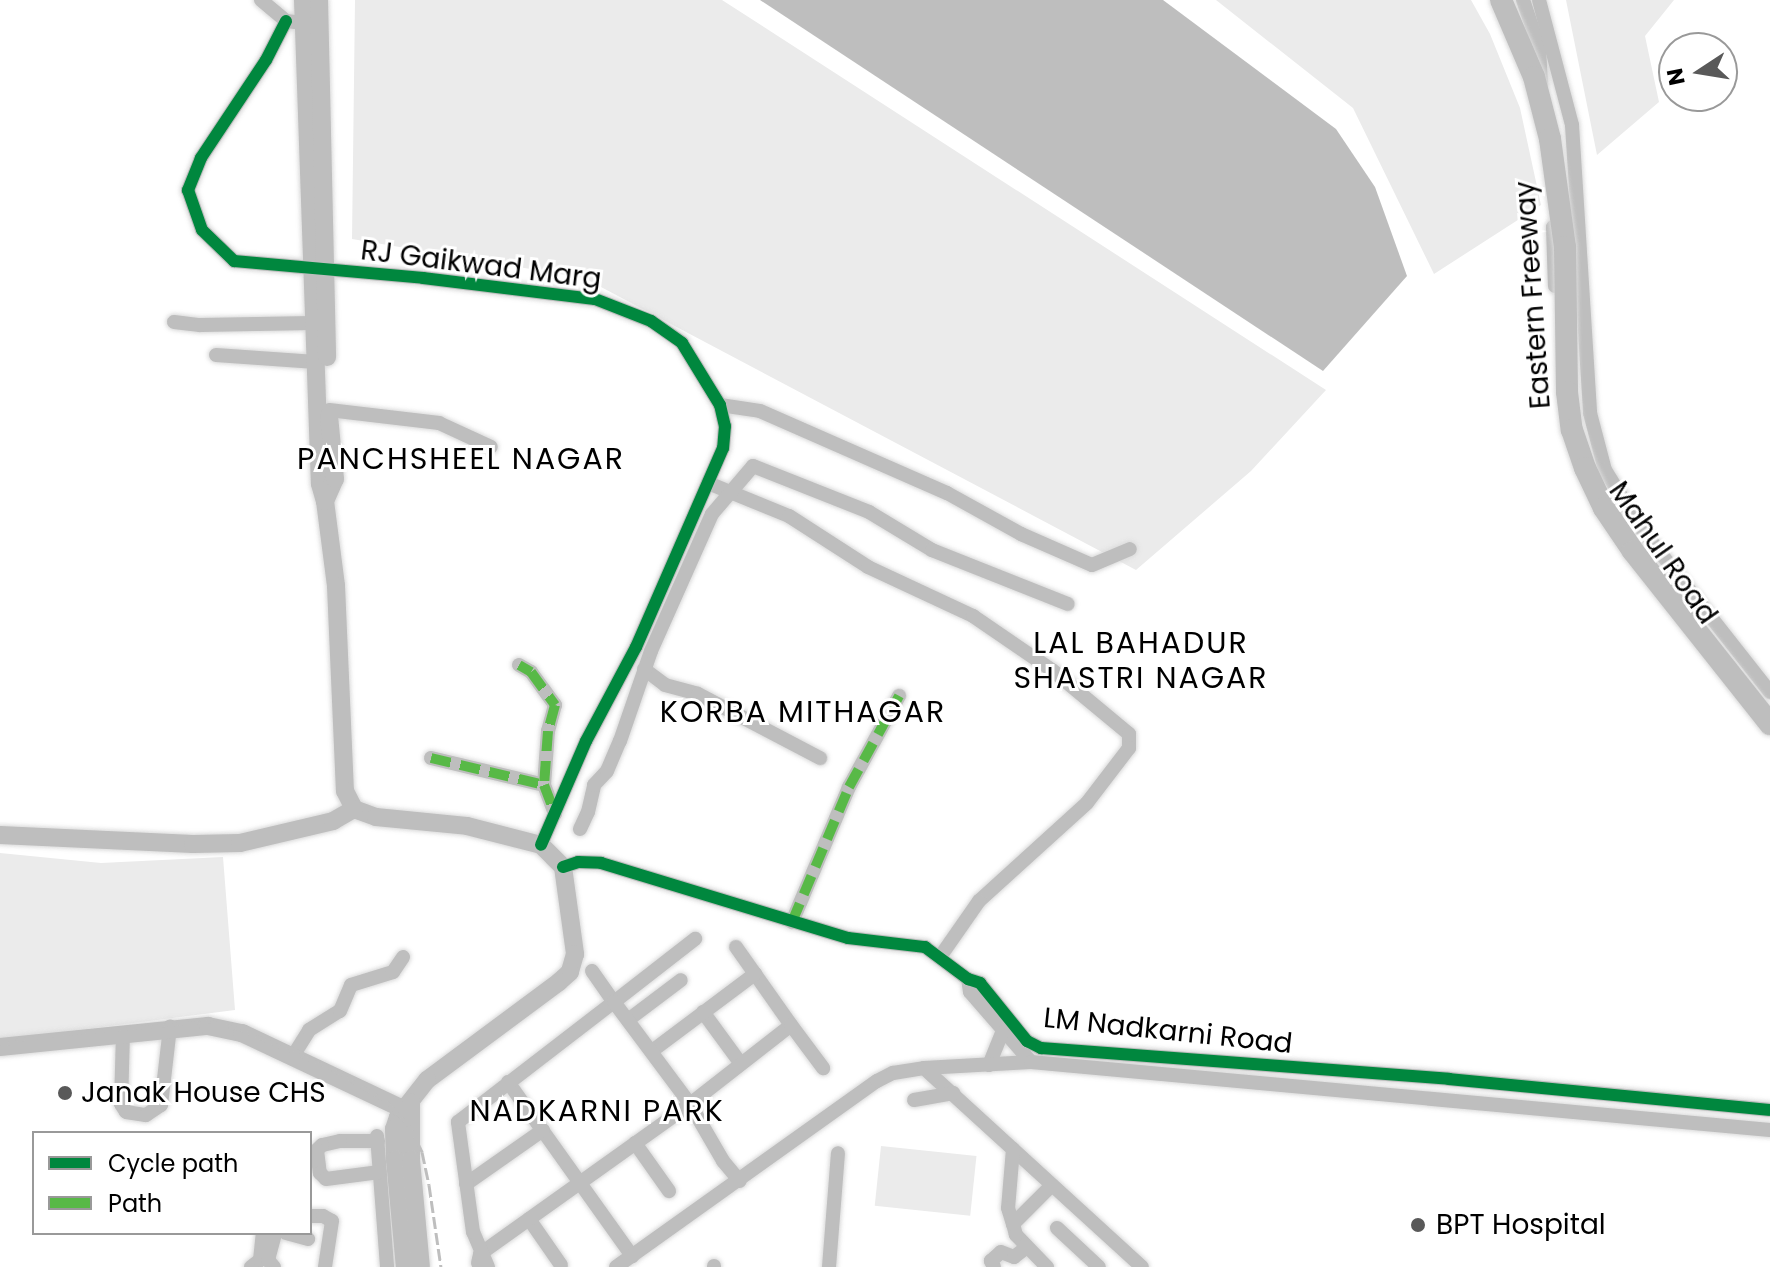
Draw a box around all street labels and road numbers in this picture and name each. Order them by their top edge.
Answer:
street label: Eastern Freeway [1508,180,1558,410]
street label: RJ Gaikwad Marg [359,234,603,296]
street label: Mahul Road [1602,475,1724,631]
street label: LM Nadkarni Road [1042,1001,1294,1061]

